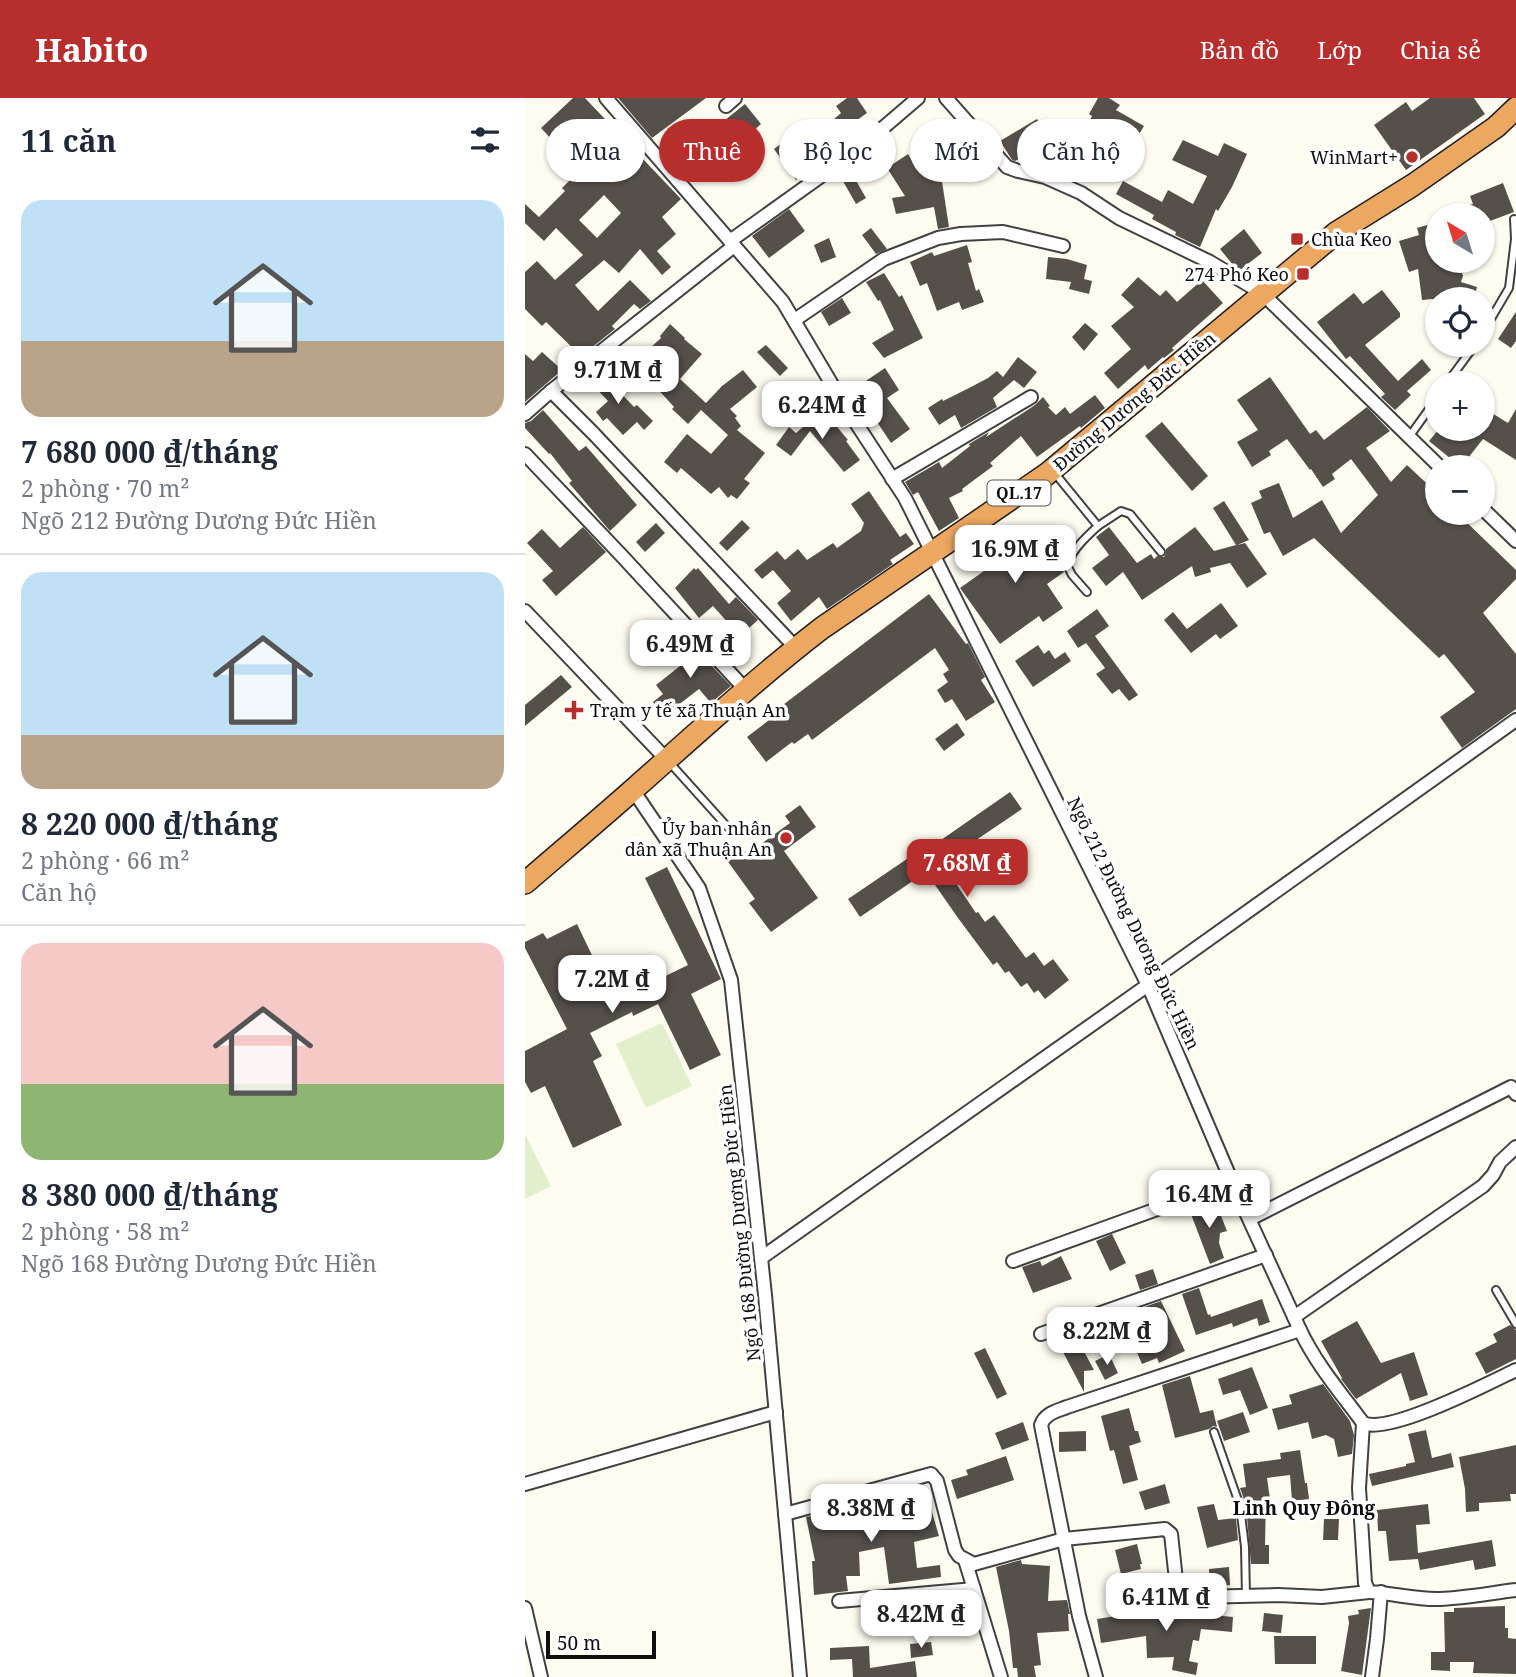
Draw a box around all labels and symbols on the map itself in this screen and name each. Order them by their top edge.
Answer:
place label: WinMart+ [1310,145,1398,169]
marker: WinMart+ [1404,149,1420,165]
north arrow [1425,203,1495,273]
place label: Chùa Keo [1311,227,1392,251]
marker: Chùa Keo [1289,231,1305,247]
place label: 274 Phó Keo [1185,262,1289,286]
marker: 274 Phó Keo [1295,266,1311,282]
street label: Đường Dương Đức Hiền [1048,326,1221,476]
pin: 9.71M ₫ [553,346,683,406]
pin: 6.24M ₫ [757,382,887,441]
road number: QL.17 [987,480,1051,506]
pin: 16.9M ₫ [950,526,1080,585]
pin: 6.49M ₫ [625,620,755,680]
place label: Trạm y tế xã Thuận An [590,698,787,722]
marker: Trạm y tế xã Thuận An [564,700,584,720]
street label: Ngõ 212 Đường Dương Đức Hiền [1062,793,1206,1054]
place label: Ủy ban nhân dân xã Thuận An [625,816,772,861]
marker: Ủy ban nhân dân xã Thuận An [778,830,794,846]
pin: 7.68M ₫ [902,840,1032,899]
pin: 7.2M ₫ [555,956,669,1015]
street label: Ngõ 168 Đường Dương Đức Hiền [712,1083,765,1363]
pin: 16.4M ₫ [1144,1170,1274,1230]
pin: 8.22M ₫ [1042,1308,1172,1367]
pin: 8.38M ₫ [806,1484,936,1544]
district label: Linh Quy Đông [1233,1495,1376,1521]
pin: 6.41M ₫ [1101,1574,1231,1633]
pin: 8.42M ₫ [856,1590,986,1650]
scale bar [546,1628,656,1660]

